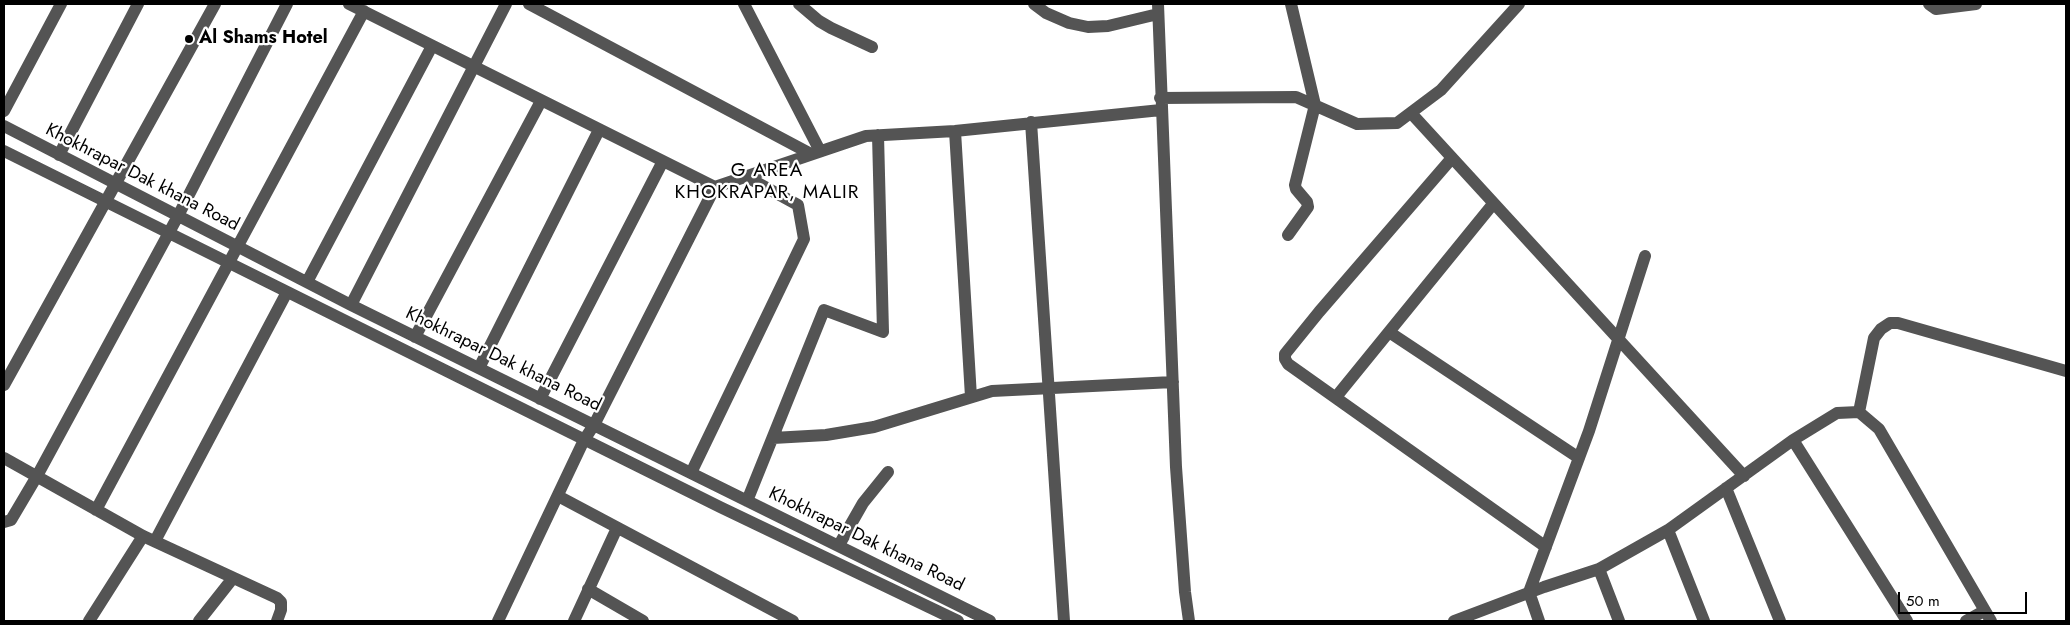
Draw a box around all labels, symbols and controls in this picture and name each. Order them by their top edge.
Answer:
place label: Al Shams Hotel [199,28,328,50]
marker: Al Shams Hotel [183,33,195,45]
street label: Khokhrapar Dak khana Road [41,120,243,236]
district label: G AREA KHOKRAPAR, MALIR [673,160,861,204]
street label: Khokhrapar Dak khana Road [402,303,604,417]
street label: Khokhrapar Dak khana Road [765,483,967,597]
scale bar [1900,582,2029,614]
text: 50 m [1906,590,1940,612]

